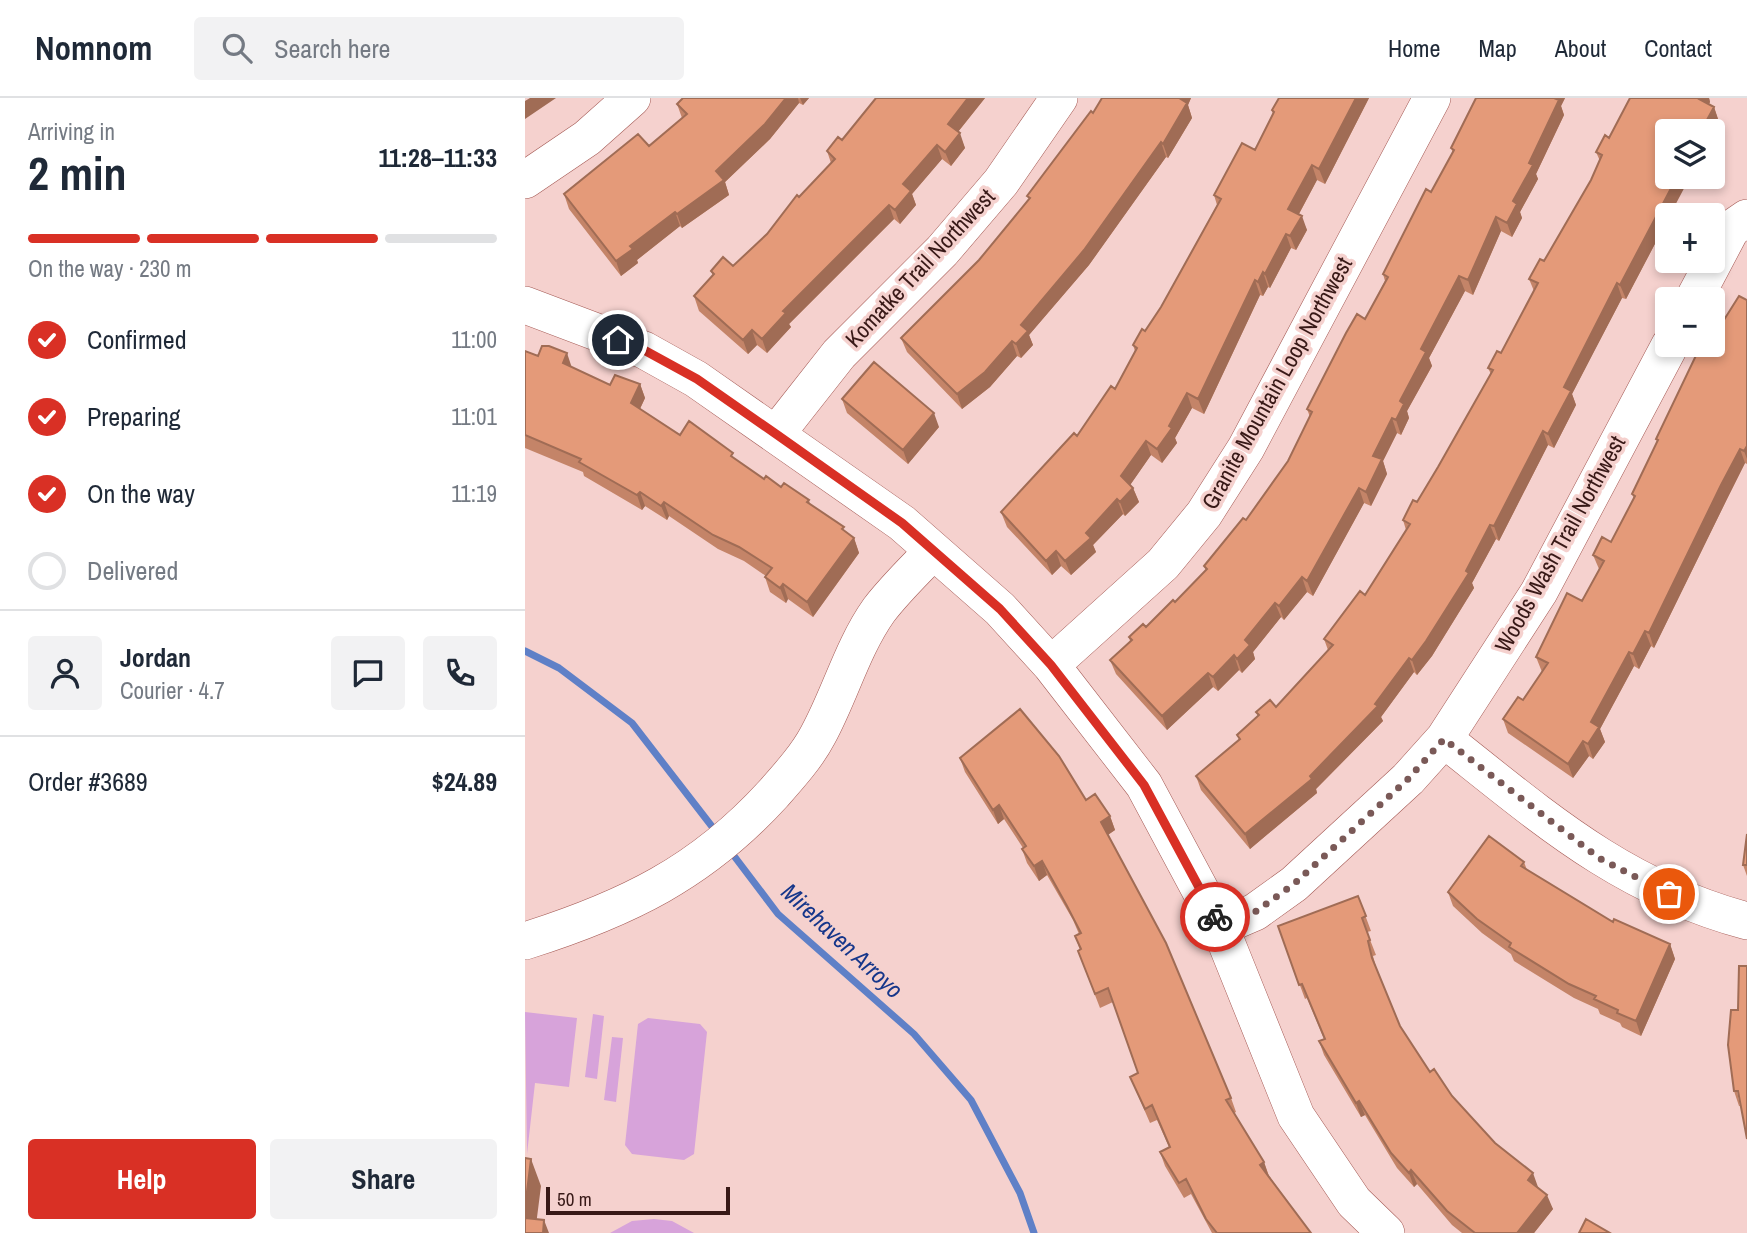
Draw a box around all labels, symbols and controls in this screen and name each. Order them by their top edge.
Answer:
search box [194,17,684,80]
text: Nomnom [35,26,152,70]
icon: search [218,29,256,67]
text: Search here [274,31,390,66]
text: Home [1388,32,1440,64]
text: Map [1478,32,1517,64]
text: About [1555,32,1606,64]
text: Contact [1644,32,1712,64]
text: Arriving in [28,116,115,147]
map controls [1655,119,1725,357]
button: layers [1655,119,1725,189]
text: 11:28–11:33 [378,140,497,175]
text: 2 min [28,142,127,204]
street label: Komatke Trail Northwest [838,182,1001,354]
button: + [1655,203,1725,273]
street label: Granite Mountain Loop Northwest [1194,251,1359,515]
text: On the way · 230 m [28,253,192,284]
button: − [1655,287,1725,357]
pin [588,310,648,370]
icon: check [28,321,66,359]
icon: home [599,321,637,359]
text: Confirmed [87,322,187,357]
text: 11:00 [451,324,497,355]
icon: check [28,398,66,436]
text: Preparing [87,399,181,434]
text: 11:01 [451,401,497,432]
street label: Woods Wash Trail Northwest [1487,430,1632,658]
icon: check [28,475,66,513]
text: On the way [87,476,195,511]
text: 11:19 [451,478,497,509]
text: Delivered [87,553,178,588]
button: person [28,636,102,710]
button: chat [331,636,405,710]
button: phone [423,636,497,710]
text: Jordan [120,640,191,675]
text: Courier · 4.7 [120,675,225,706]
text: Order #3689 [28,764,148,799]
text: $24.89 [432,764,497,799]
pin [1639,864,1699,924]
icon: bag [1650,875,1688,913]
water label: Mirehaven Arroyo [775,876,910,1005]
courier [1180,882,1250,952]
icon: bike [1196,898,1234,936]
button: Help [28,1139,256,1219]
button: Share [270,1139,497,1219]
scale bar [546,1184,730,1216]
text: 50 m [557,1186,592,1212]

